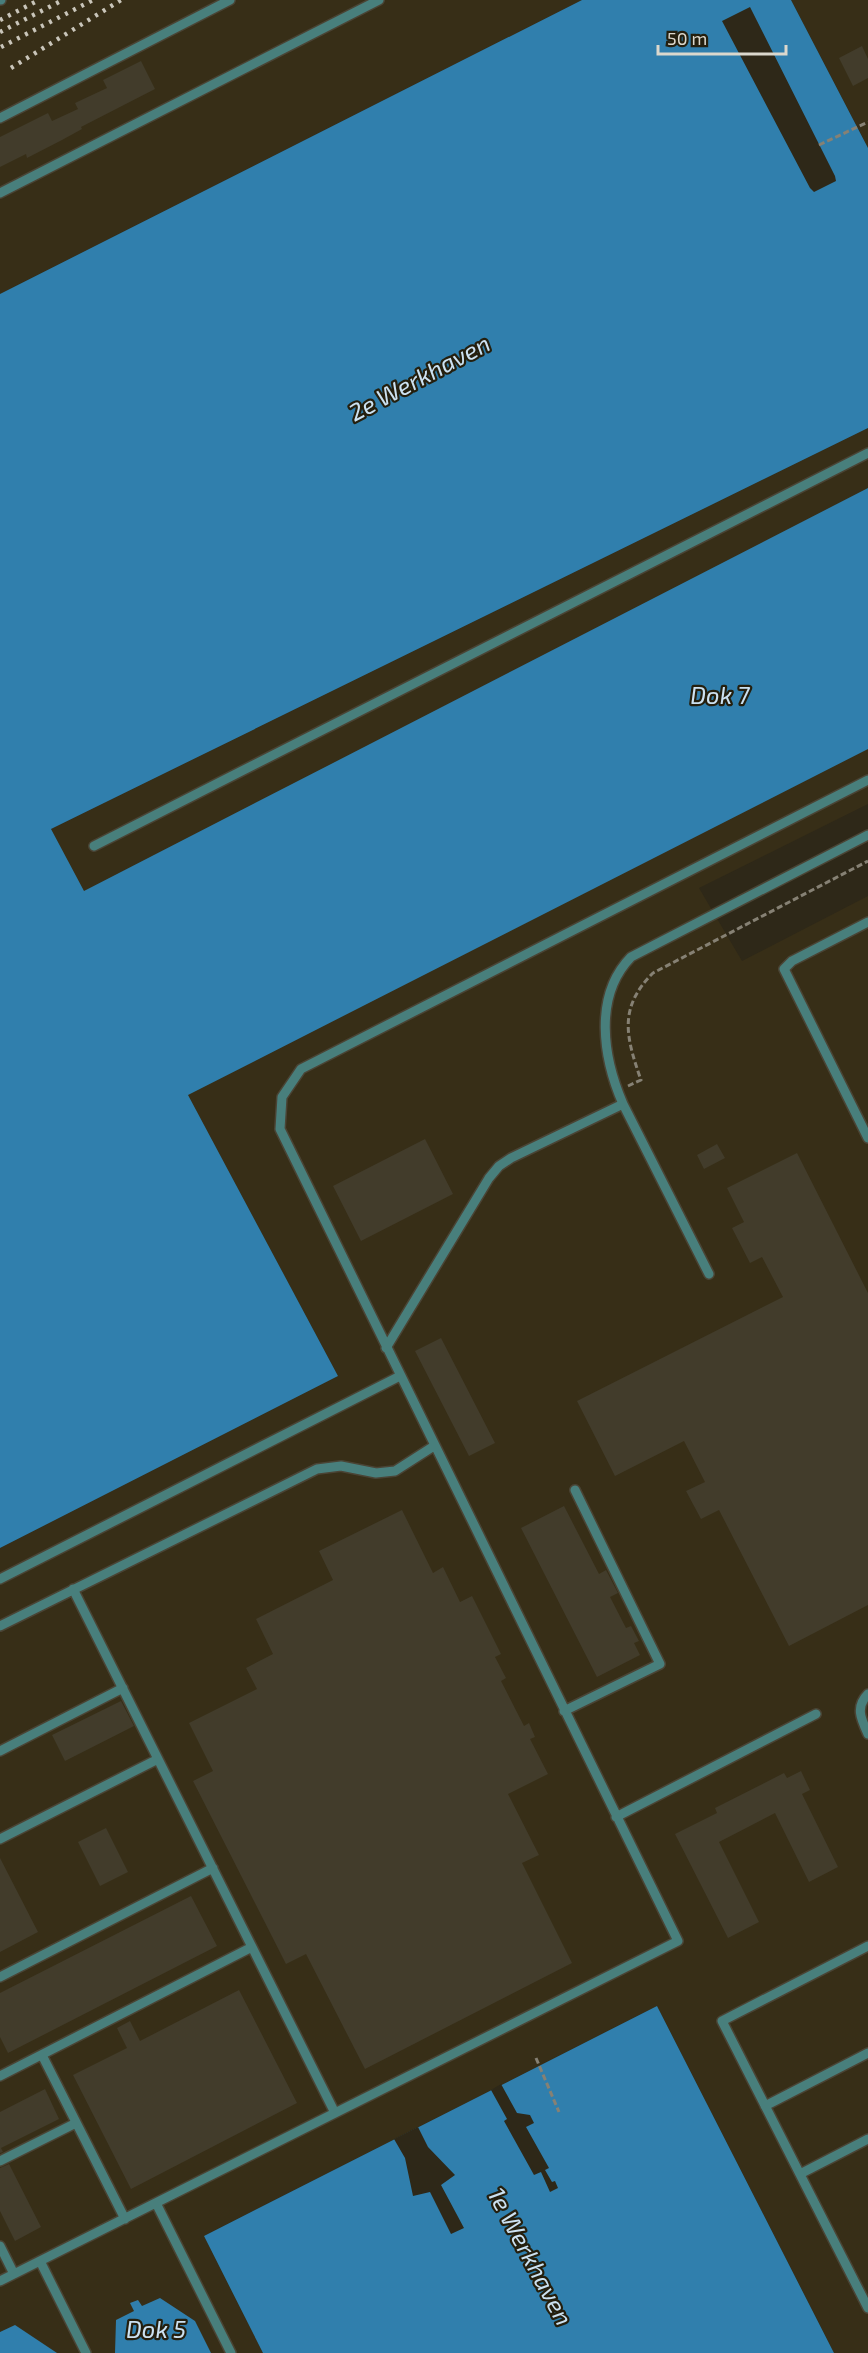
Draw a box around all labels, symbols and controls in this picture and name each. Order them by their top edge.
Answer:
scale bar [658,18,786,56]
text: 50 m [667,27,707,49]
water label: 2e Werkhaven [344,328,494,426]
water label: Dok 7 [690,680,751,709]
water label: 1e Werkhaven [483,2182,579,2330]
water label: Dok 5 [126,2314,186,2343]

